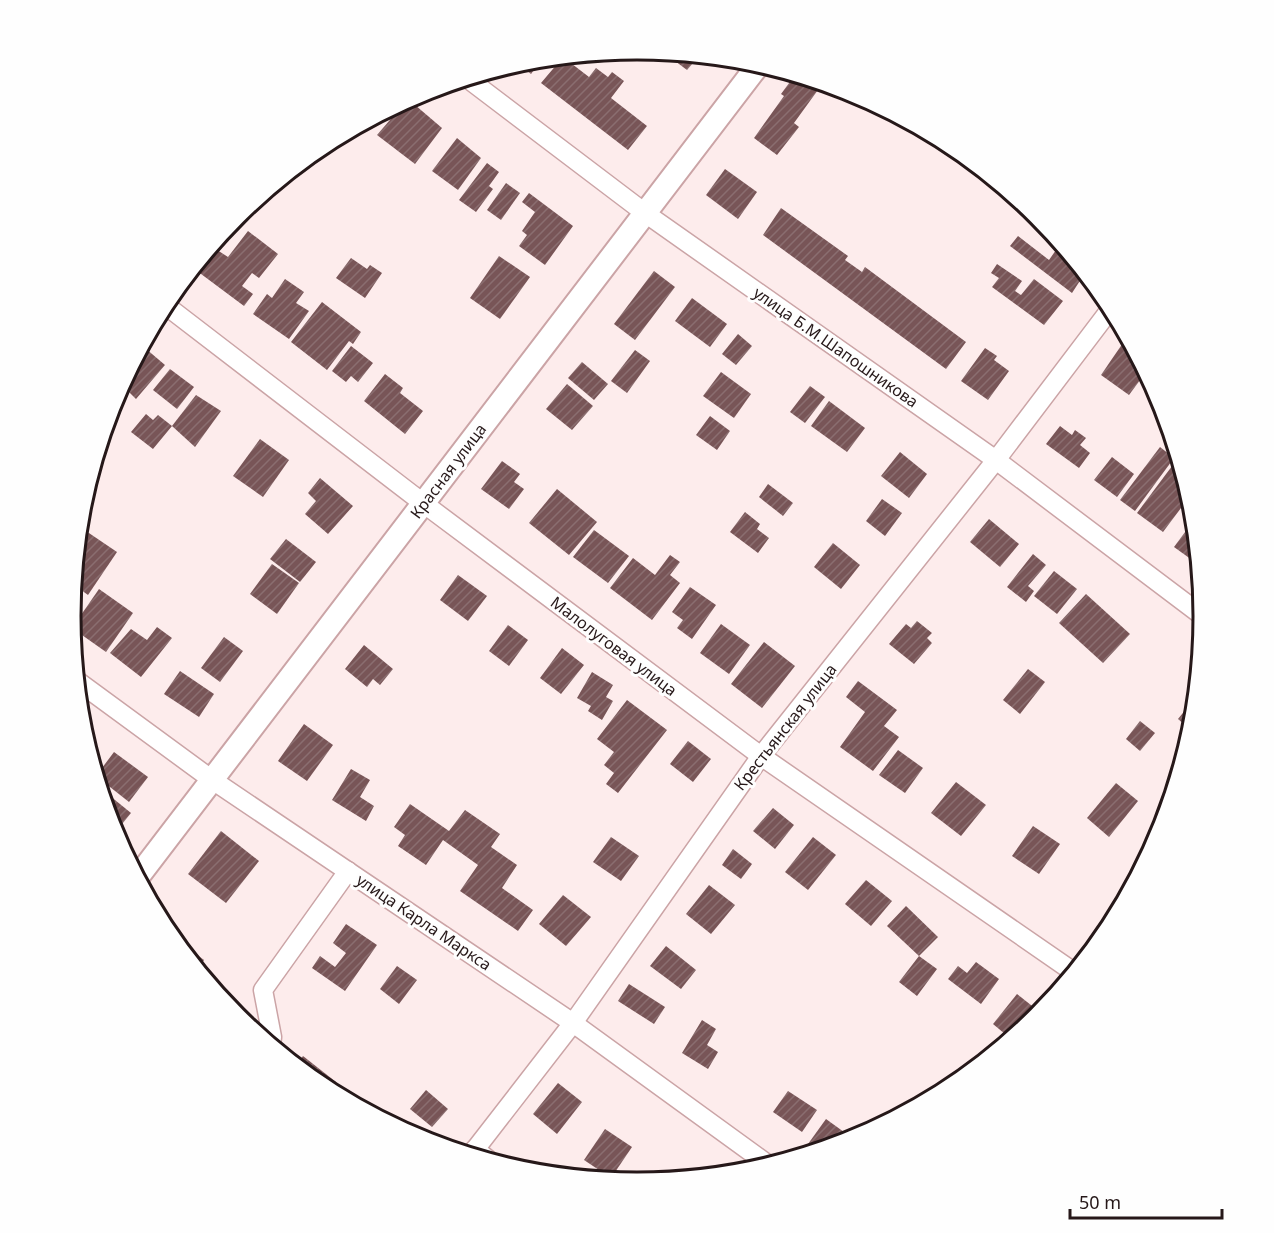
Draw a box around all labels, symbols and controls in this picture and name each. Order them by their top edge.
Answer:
street label: улица Б.М.Шапошникова [749,282,923,412]
street label: Красная улица [405,419,491,523]
street label: Малолуговая улица [546,591,682,701]
street label: Крестьянская улица [729,659,841,795]
street label: улица Карла Маркса [352,869,496,975]
scale bar [1070,1182,1222,1220]
text: 50 m [1079,1190,1121,1214]

